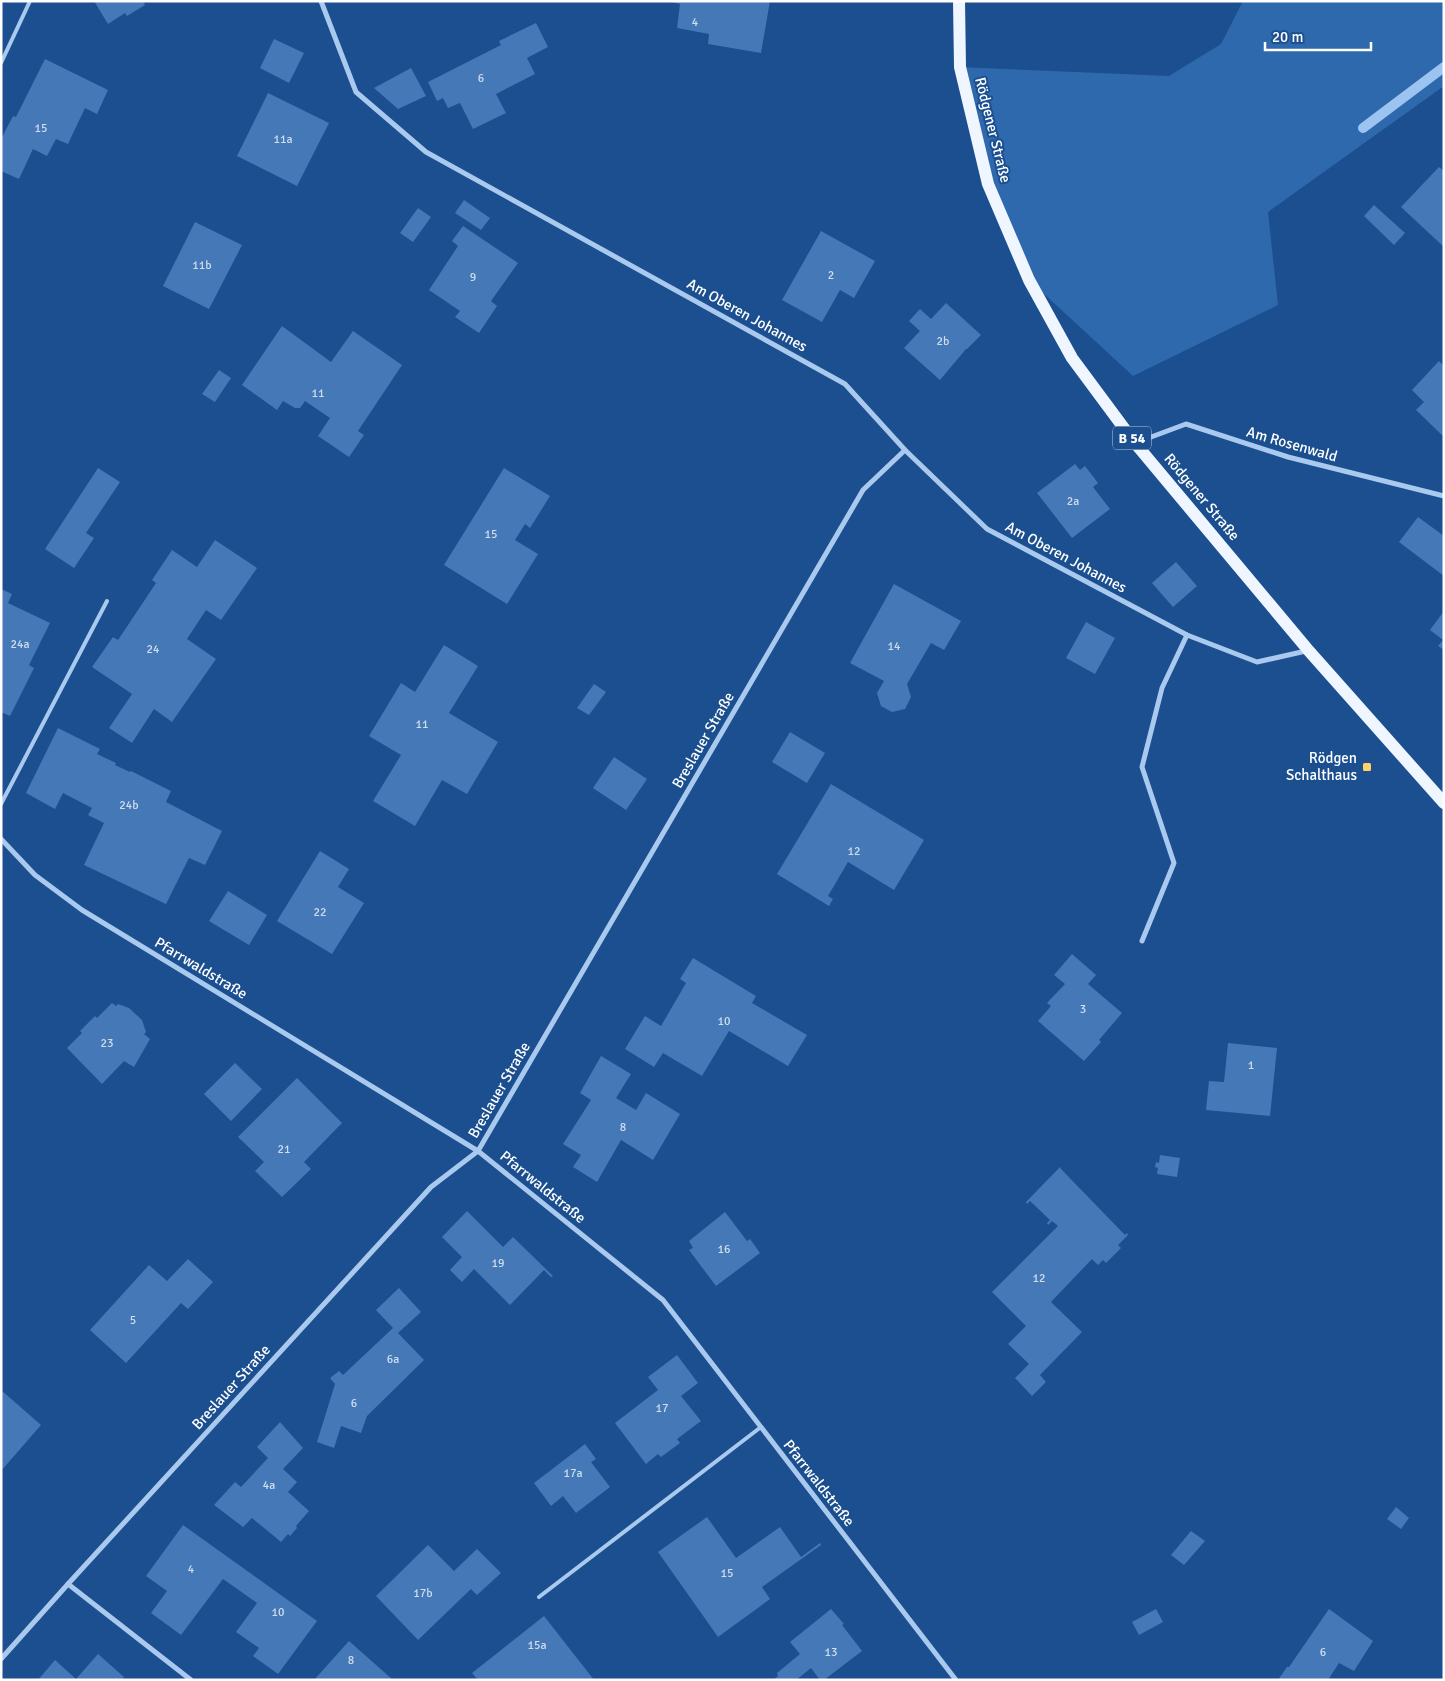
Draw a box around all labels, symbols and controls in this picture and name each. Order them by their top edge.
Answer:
house number: 4 [692,15,699,30]
scale bar [1265,20,1371,52]
text: 20 m [1272,28,1303,46]
house number: 6 [478,71,484,86]
street label: Rödgener Straße [971,75,1015,185]
house number: 15 [35,121,47,136]
house number: 11a [273,132,293,147]
house number: 11b [192,258,212,273]
house number: 2 [828,268,834,283]
house number: 9 [470,270,476,285]
street label: Am Oberen Johannes [684,274,811,356]
house number: 2b [937,334,949,349]
house number: 11 [312,386,324,401]
street label: Am Rosenwald [1245,422,1340,466]
road number: B 54 [1113,426,1151,449]
street label: Rödgener Straße [1160,450,1244,544]
house number: 2a [1067,494,1079,509]
street label: Am Oberen Johannes [1002,517,1130,597]
house number: 15 [485,527,497,542]
house number: 24a [10,637,30,652]
house number: 14 [888,639,901,654]
house number: 24 [147,642,160,657]
street label: Breslauer Straße [668,689,738,791]
house number: 11 [416,717,428,732]
place label: Rödgen Schalthaus [1286,749,1357,784]
marker: Rödgen Schalthaus [1361,761,1373,773]
house number: 24b [119,798,139,813]
house number: 12 [848,844,860,859]
house number: 22 [314,905,326,920]
street label: Pfarrwaldstraße [151,933,251,1003]
house number: 3 [1080,1002,1086,1017]
house number: 10 [718,1014,730,1029]
house number: 23 [101,1036,113,1051]
street label: Breslauer Straße [464,1039,534,1141]
house number: 1 [1248,1058,1254,1073]
house number: 8 [620,1120,626,1135]
house number: 21 [278,1142,290,1157]
street label: Pfarrwaldstraße [497,1147,589,1227]
house number: 16 [718,1242,730,1257]
house number: 19 [492,1256,504,1271]
house number: 12 [1033,1271,1045,1286]
house number: 5 [130,1313,136,1328]
street label: Breslauer Straße [188,1341,274,1433]
house number: 6a [387,1352,399,1367]
house number: 6 [351,1396,357,1411]
house number: 17 [656,1401,668,1416]
street label: Pfarrwaldstraße [780,1436,858,1530]
house number: 17a [563,1466,583,1481]
house number: 4a [263,1478,275,1493]
house number: 4 [188,1562,195,1577]
house number: 15 [721,1566,733,1581]
house number: 17b [413,1586,433,1601]
house number: 10 [272,1605,284,1620]
house number: 15a [527,1638,547,1653]
house number: 13 [825,1645,837,1660]
house number: 6 [1320,1645,1326,1660]
house number: 8 [348,1653,354,1668]

